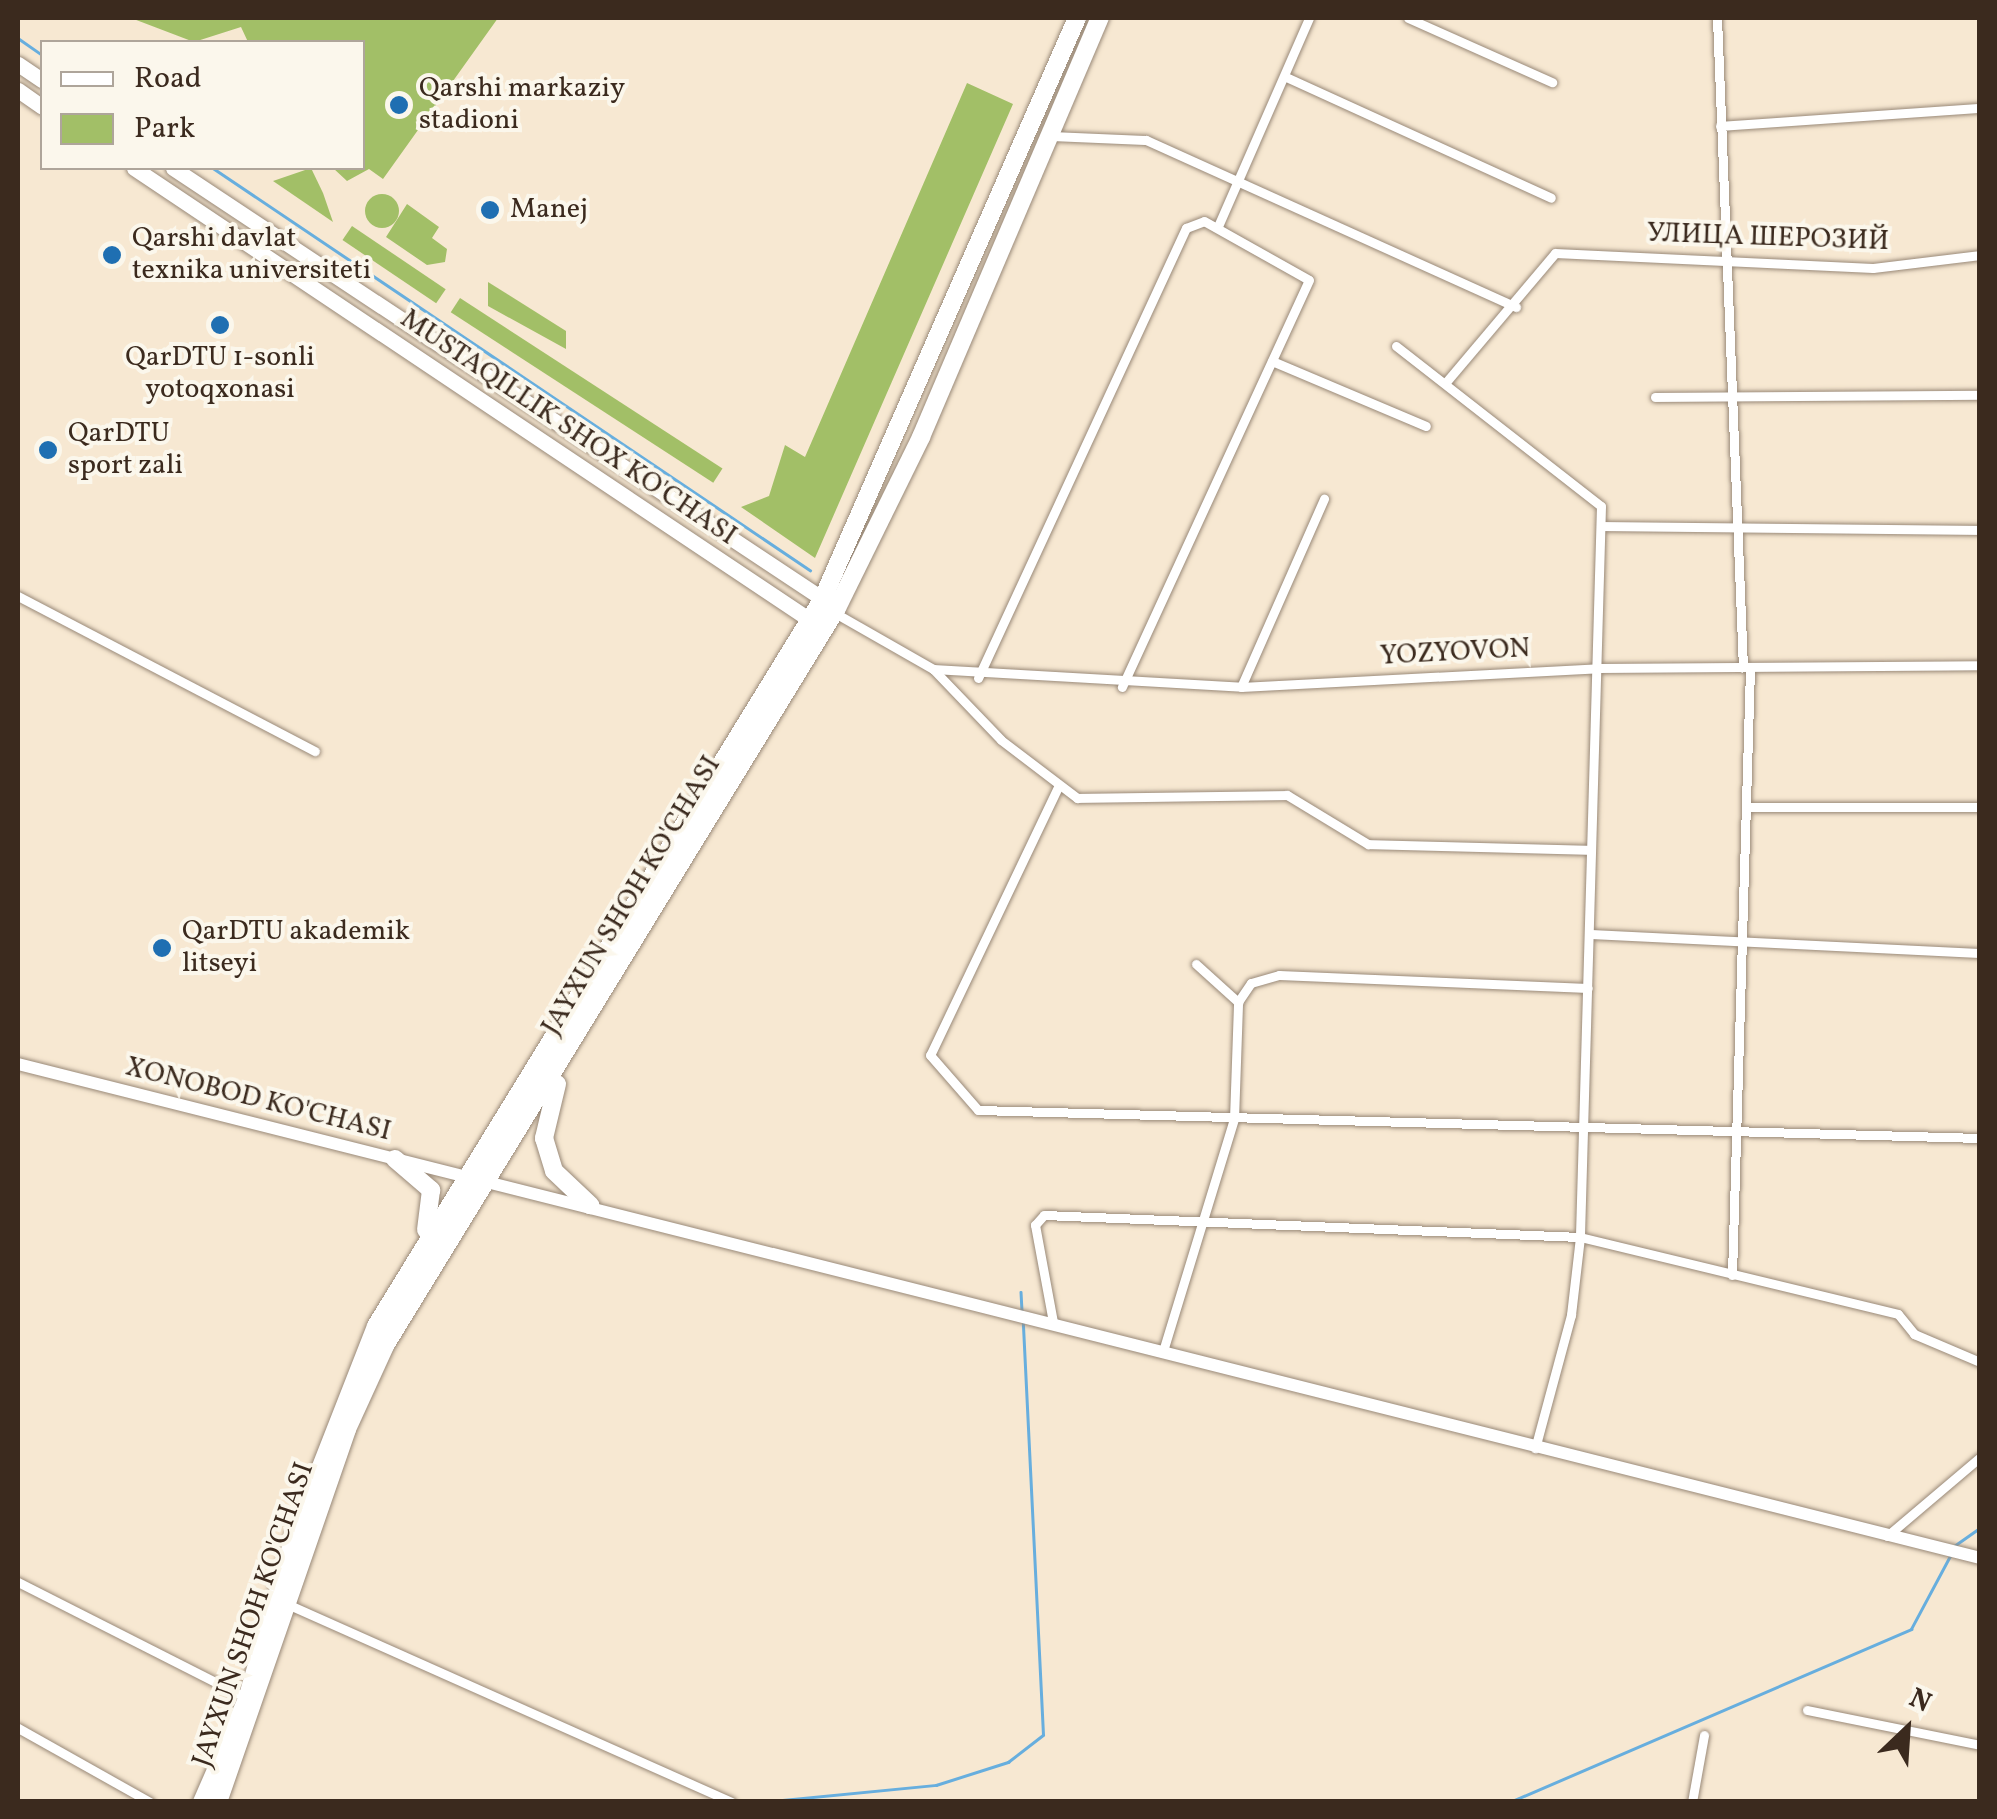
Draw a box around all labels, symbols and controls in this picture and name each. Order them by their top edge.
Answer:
legend [40,40,365,170]
text: Road [134,58,202,100]
place label: Qarshi markaziy stadioni [419,72,625,138]
marker: Qarshi markaziy stadioni [388,94,410,116]
text: Park [134,108,195,150]
place label: Manej [510,193,588,227]
marker: Manej [479,199,501,221]
street label: УЛИЦА ШЕРОЗИЙ [1646,217,1890,259]
place label: Qarshi davlat texnika universiteti [132,222,371,288]
marker: Qarshi davlat texnika universiteti [101,244,123,266]
street label: MUSTAQILLIK SHOX KO'CHASI [393,303,743,553]
marker: QarDTU 1-sonli yotoqxonasi [209,314,231,336]
place label: QarDTU 1-sonli yotoqxonasi [125,341,315,407]
place label: QarDTU sport zali [68,417,183,483]
marker: QarDTU sport zali [37,439,59,461]
street label: YOZYOVON [1379,632,1531,674]
street label: JAYXUN SHOH KO'CHASI [535,750,729,1042]
place label: QarDTU akademik litseyi [182,915,410,981]
marker: QarDTU akademik litseyi [151,937,173,959]
street label: XONOBOD KO'CHASI [122,1051,394,1149]
street label: JAYXUN SHOH KO'CHASI [186,1458,322,1772]
north arrow [1857,1679,1957,1779]
text: N [1902,1679,1937,1723]

